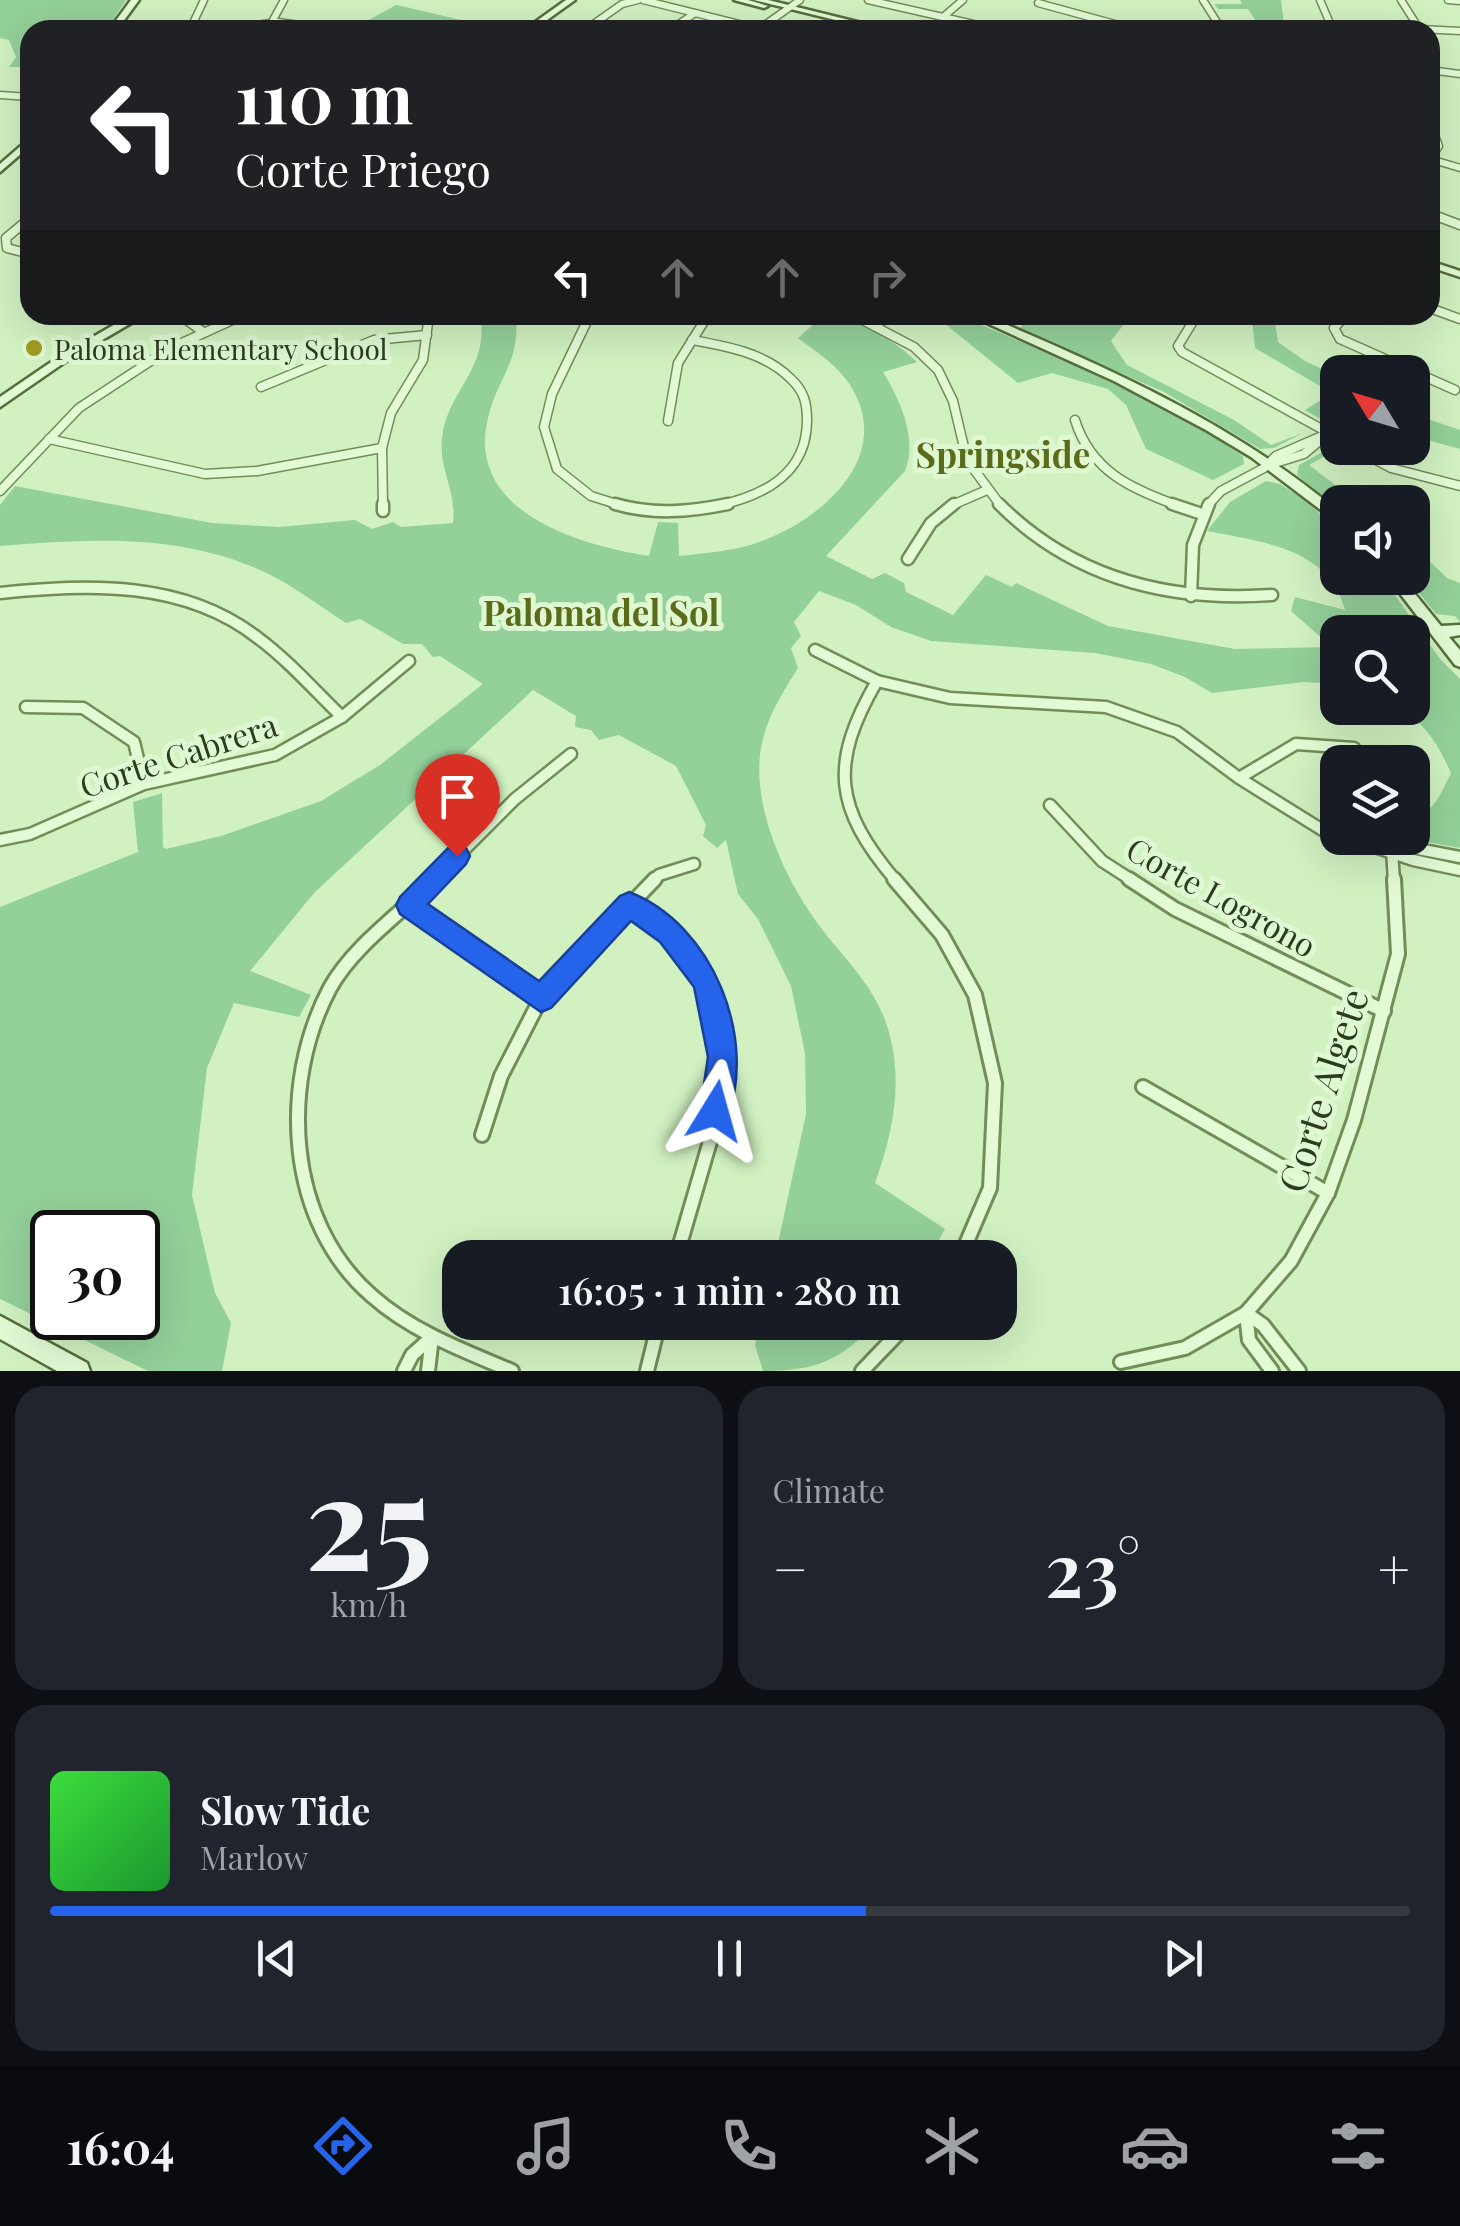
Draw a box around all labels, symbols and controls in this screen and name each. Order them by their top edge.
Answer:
text: 110 m [235,48,413,142]
icon: left [70,60,200,190]
text: Corte Priego [235,138,491,198]
icon: left [545,250,600,305]
icon: ahead [650,250,705,305]
icon: ahead [755,250,810,305]
icon: right [860,250,915,305]
place label: Paloma Elementary School [54,330,388,367]
marker: Paloma Elementary School [23,337,45,359]
north arrow [1320,355,1430,465]
map controls [1320,355,1430,855]
district label: Springside [916,430,1090,477]
button: sound [1320,485,1430,595]
district label: Paloma del Sol [483,588,719,635]
button: search [1320,615,1430,725]
street label: Corte Cabrera [74,702,282,806]
button: layers [1320,745,1430,855]
pin [415,754,500,857]
icon: arrive [430,769,485,824]
street label: Corte Logrono [1120,826,1324,966]
street label: Corte Algete [1265,982,1379,1198]
position arrow [663,1059,767,1163]
speed limit sign: 30 [30,1210,160,1340]
text: 16:05 · 1 min · 280 m [558,1264,901,1315]
text: 25 [305,1430,433,1604]
text: Climate [773,1468,885,1511]
text: 23° [1045,1517,1141,1617]
text: − [773,1530,808,1604]
text: + [1378,1530,1410,1604]
text: km/h [330,1582,407,1625]
text: Slow Tide [200,1784,370,1835]
text: Marlow [200,1835,308,1878]
icon: previous [249,1931,304,1986]
icon: pause [702,1931,757,1986]
icon: next [1156,1931,1211,1986]
icon: directions [308,2111,378,2181]
icon: music [511,2111,581,2181]
icon: phone [714,2111,784,2181]
icon: climate [917,2111,987,2181]
icon: car [1120,2111,1190,2181]
icon: filters [1323,2111,1393,2181]
text: 16:04 [67,2116,175,2176]

